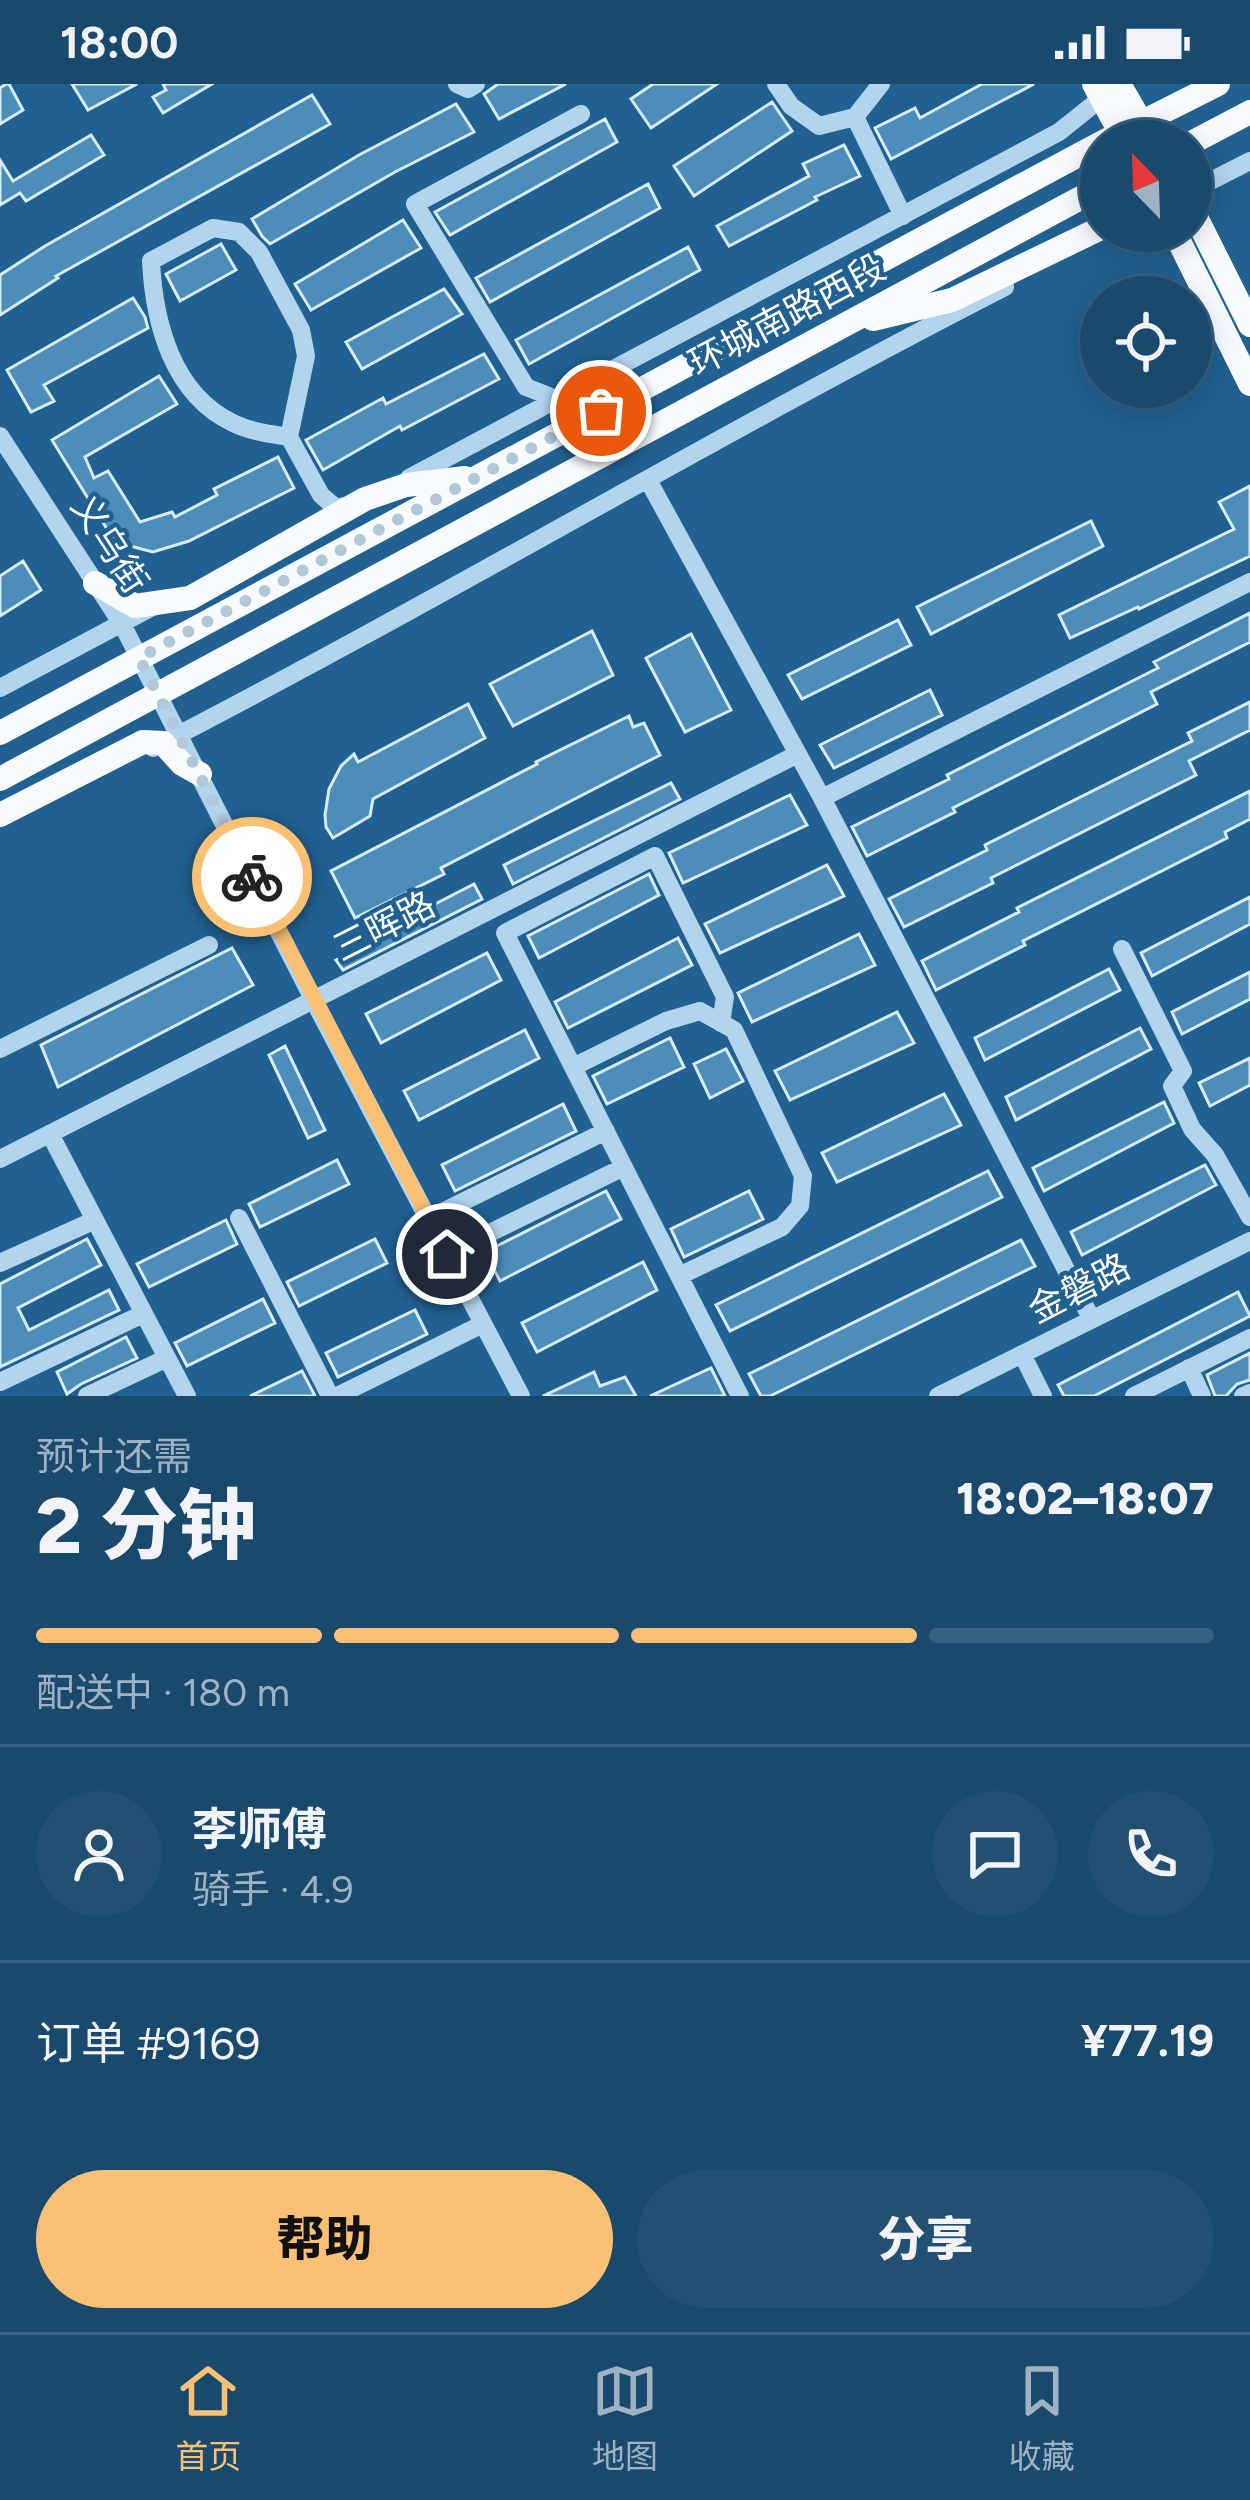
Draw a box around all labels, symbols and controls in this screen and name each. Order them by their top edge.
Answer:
text: 18:00 [60,15,178,69]
north arrow [1080,120,1212,252]
map controls [1080,120,1212,408]
street label: 环城南路西段 [682,245,892,385]
button: locate [1080,276,1212,408]
pin [550,360,652,462]
icon: bag [568,378,634,444]
street label: 义乌街 [63,487,157,601]
courier [192,817,312,937]
icon: bike [219,844,285,910]
street label: 三晖路 [326,882,442,970]
pin [396,1203,498,1305]
icon: home [414,1221,480,1287]
street label: 金磐路 [1021,1244,1137,1332]
text: 预计还需 [36,1433,192,1480]
text: 18:02–18:07 [956,1471,1214,1525]
text: 2 分钟 [36,1479,256,1573]
text: 配送中 · 180 m [36,1669,290,1716]
button: person [36,1791,162,1917]
button: chat [932,1791,1058,1917]
button: phone [1088,1791,1214,1917]
text: 李师傅 [192,1802,327,1856]
text: 骑手 · 4.9 [192,1866,354,1913]
text: ¥77.19 [1081,2013,1214,2067]
text: 订单 #9169 [36,2016,260,2070]
button: 帮助 [36,2170,613,2308]
button: 分享 [637,2170,1214,2308]
tab: 首页 [175,2358,241,2478]
tab: 地图 [592,2358,658,2478]
tab: 收藏 [1009,2358,1075,2478]

